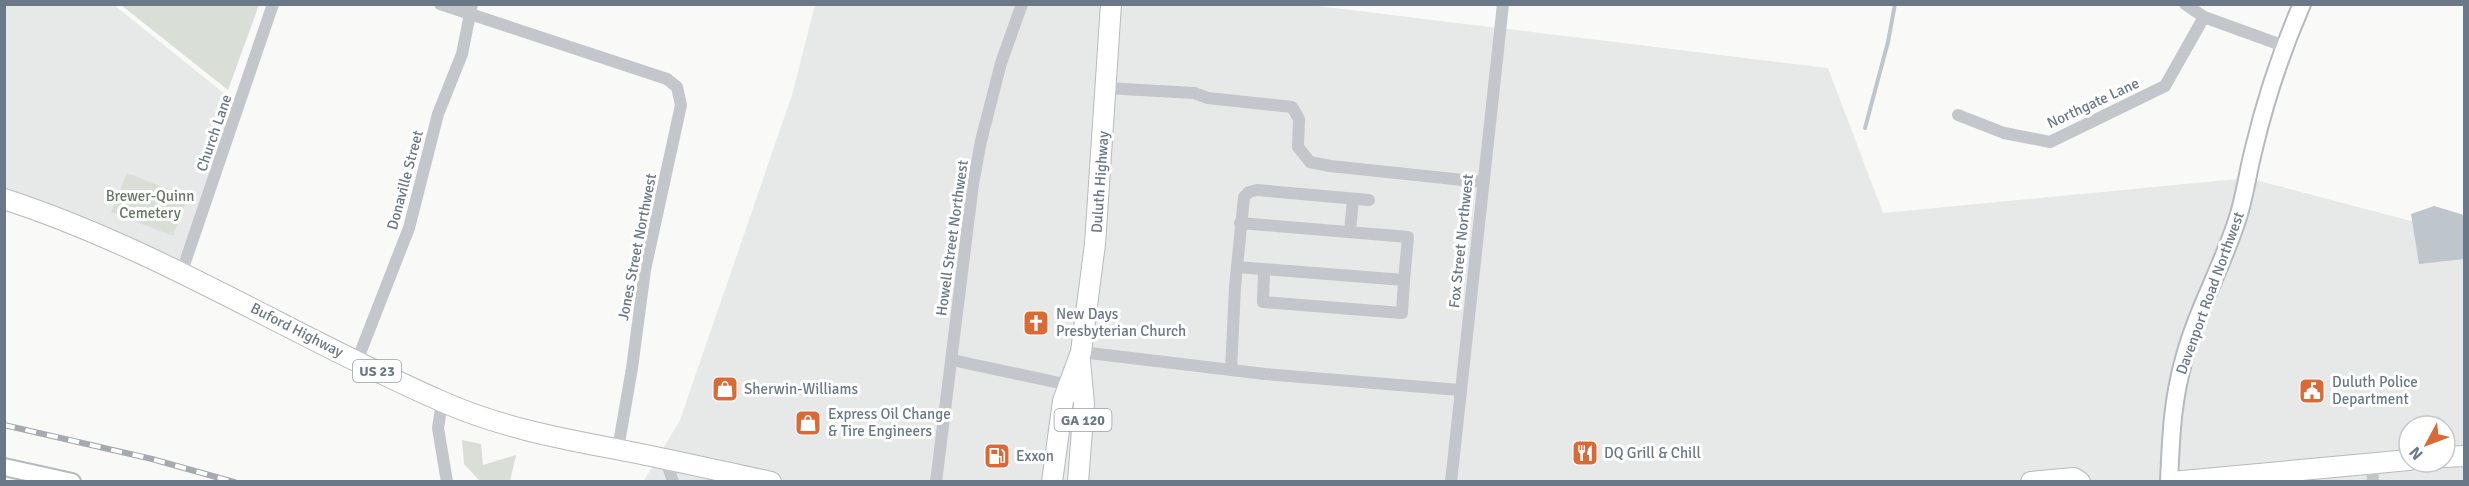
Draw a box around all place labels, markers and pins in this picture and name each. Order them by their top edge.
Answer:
place label: New Days Presbyterian Church [1056,305,1186,340]
church icon: New Days Presbyterian Church [1021,308,1051,338]
place label: Duluth Police Department [2332,373,2418,408]
shop icon: Sherwin-Williams [710,374,740,404]
public building icon: Duluth Police Department [2297,376,2327,406]
place label: Sherwin-Williams [744,380,858,398]
place label: Express Oil Change & Tire Engineers [828,405,951,440]
shop icon: Express Oil Change & Tire Engineers [793,408,823,438]
restaurant icon: DQ Grill & Chill [1570,438,1600,468]
fuel station icon: Exxon [982,441,1012,471]
place label: DQ Grill & Chill [1604,444,1701,462]
place label: Exxon [1016,447,1054,465]

